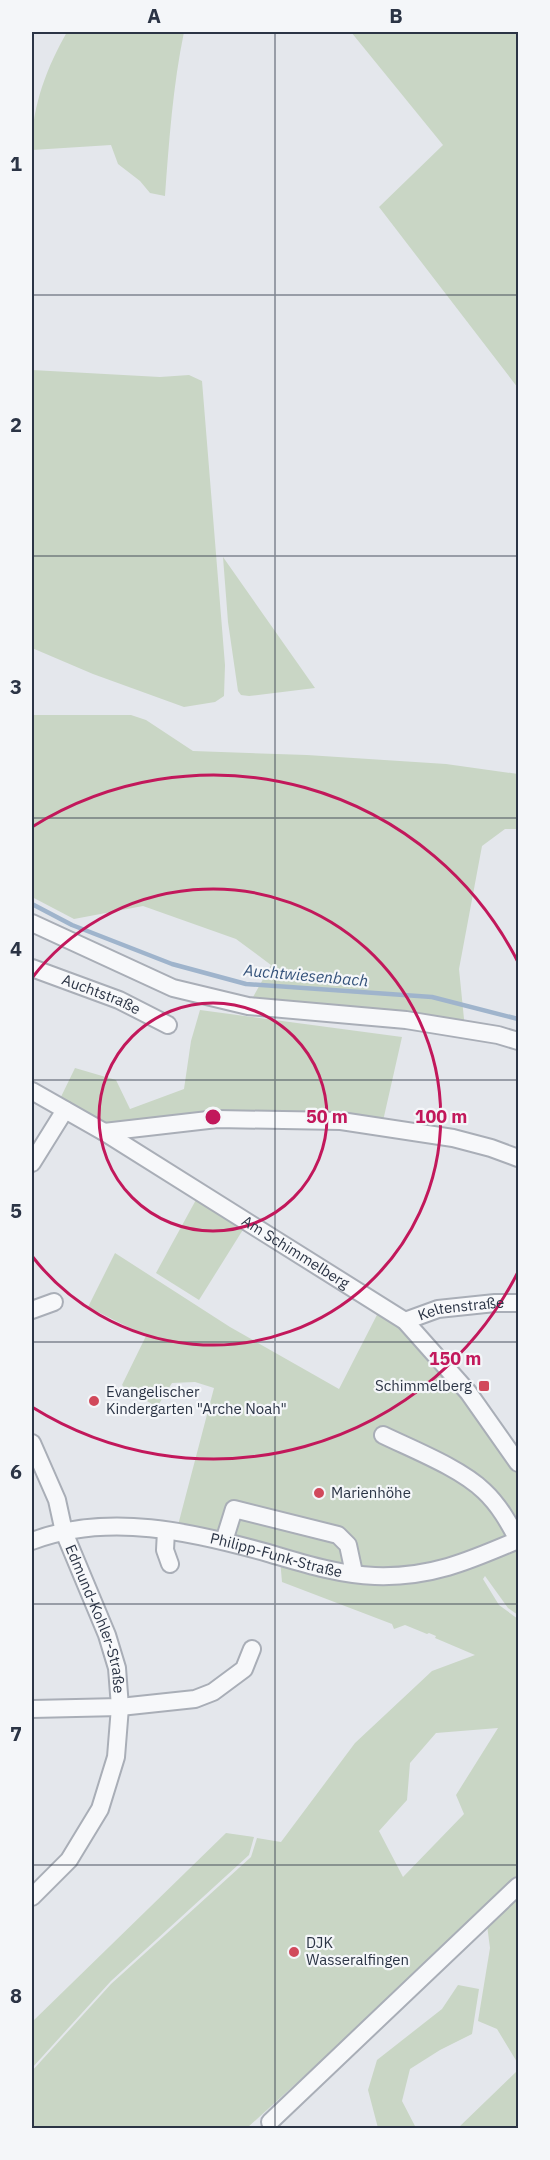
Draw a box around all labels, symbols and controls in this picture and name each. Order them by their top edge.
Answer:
text: A [147,2,161,29]
text: B [389,2,403,29]
text: 1 [10,150,22,177]
text: 2 [10,411,22,438]
text: 3 [10,673,22,700]
text: 4 [10,935,22,962]
water label: Auchtwiesenbach [242,960,369,990]
street label: Auchtstraße [59,970,144,1018]
text: 50 m [306,1105,348,1128]
text: 100 m [415,1105,467,1128]
centre of rings [203,1107,223,1127]
text: 5 [10,1197,22,1224]
street label: Am Schimmelberg [238,1211,353,1293]
street label: Keltenstraße [415,1293,504,1325]
text: 150 m [429,1347,481,1370]
place label: Schimmelberg [375,1376,472,1395]
marker: Schimmelberg [477,1379,491,1393]
place label: Evangelischer Kindergarten "Arche Noah" [106,1382,287,1418]
marker: Evangelischer Kindergarten "Arche Noah" [87,1394,101,1408]
text: 6 [10,1458,22,1485]
place label: Marienhöhe [331,1483,411,1502]
marker: Marienhöhe [312,1486,326,1500]
street label: Philipp-Funk-Straße [208,1528,344,1581]
street label: Edmund-Kohler-Straße [61,1542,129,1694]
text: 7 [10,1720,22,1747]
place label: DJK Wasseralfingen [306,1933,409,1969]
marker: DJK Wasseralfingen [287,1945,301,1959]
text: 8 [10,1982,22,2009]

